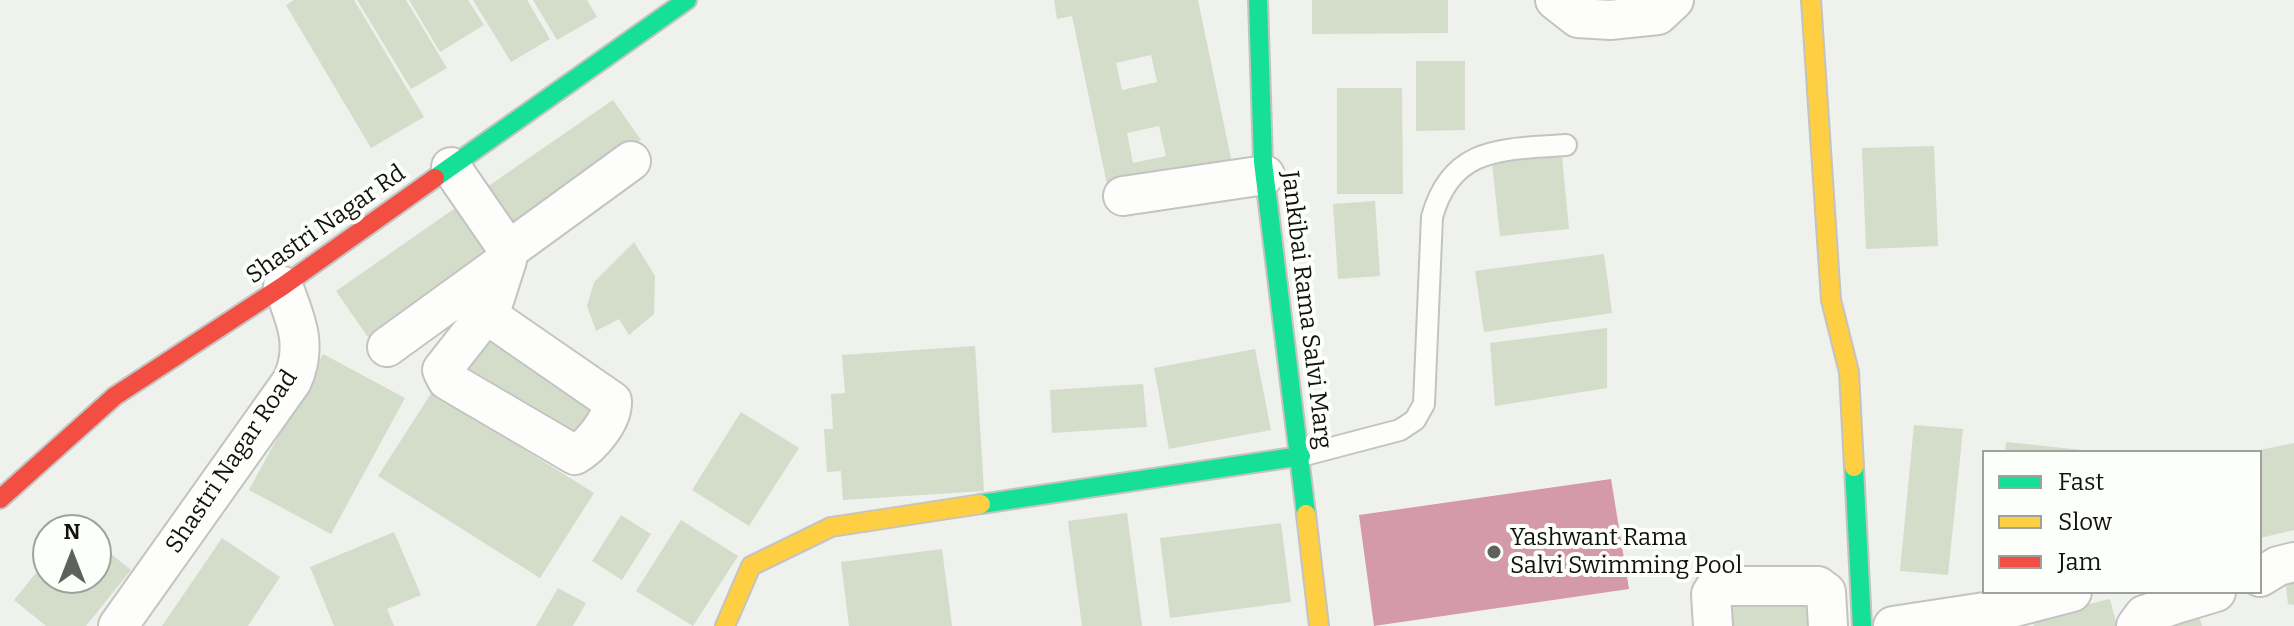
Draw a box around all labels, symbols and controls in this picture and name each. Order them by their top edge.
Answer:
street label: Shastri Nagar Rd [241,159,411,291]
street label: Jankibai Rama Salvi Marg [1275,169,1337,451]
street label: Shastri Nagar Road [160,365,304,559]
legend [1982,450,2262,594]
text: Fast [2058,468,2104,496]
text: Slow [2058,508,2112,536]
north arrow [32,514,112,594]
text: N [64,518,80,545]
place label: Yashwant Rama Salvi Swimming Pool [1510,524,1742,580]
marker: Yashwant Rama Salvi Swimming Pool [1485,543,1503,561]
text: Jam [2058,548,2101,576]

